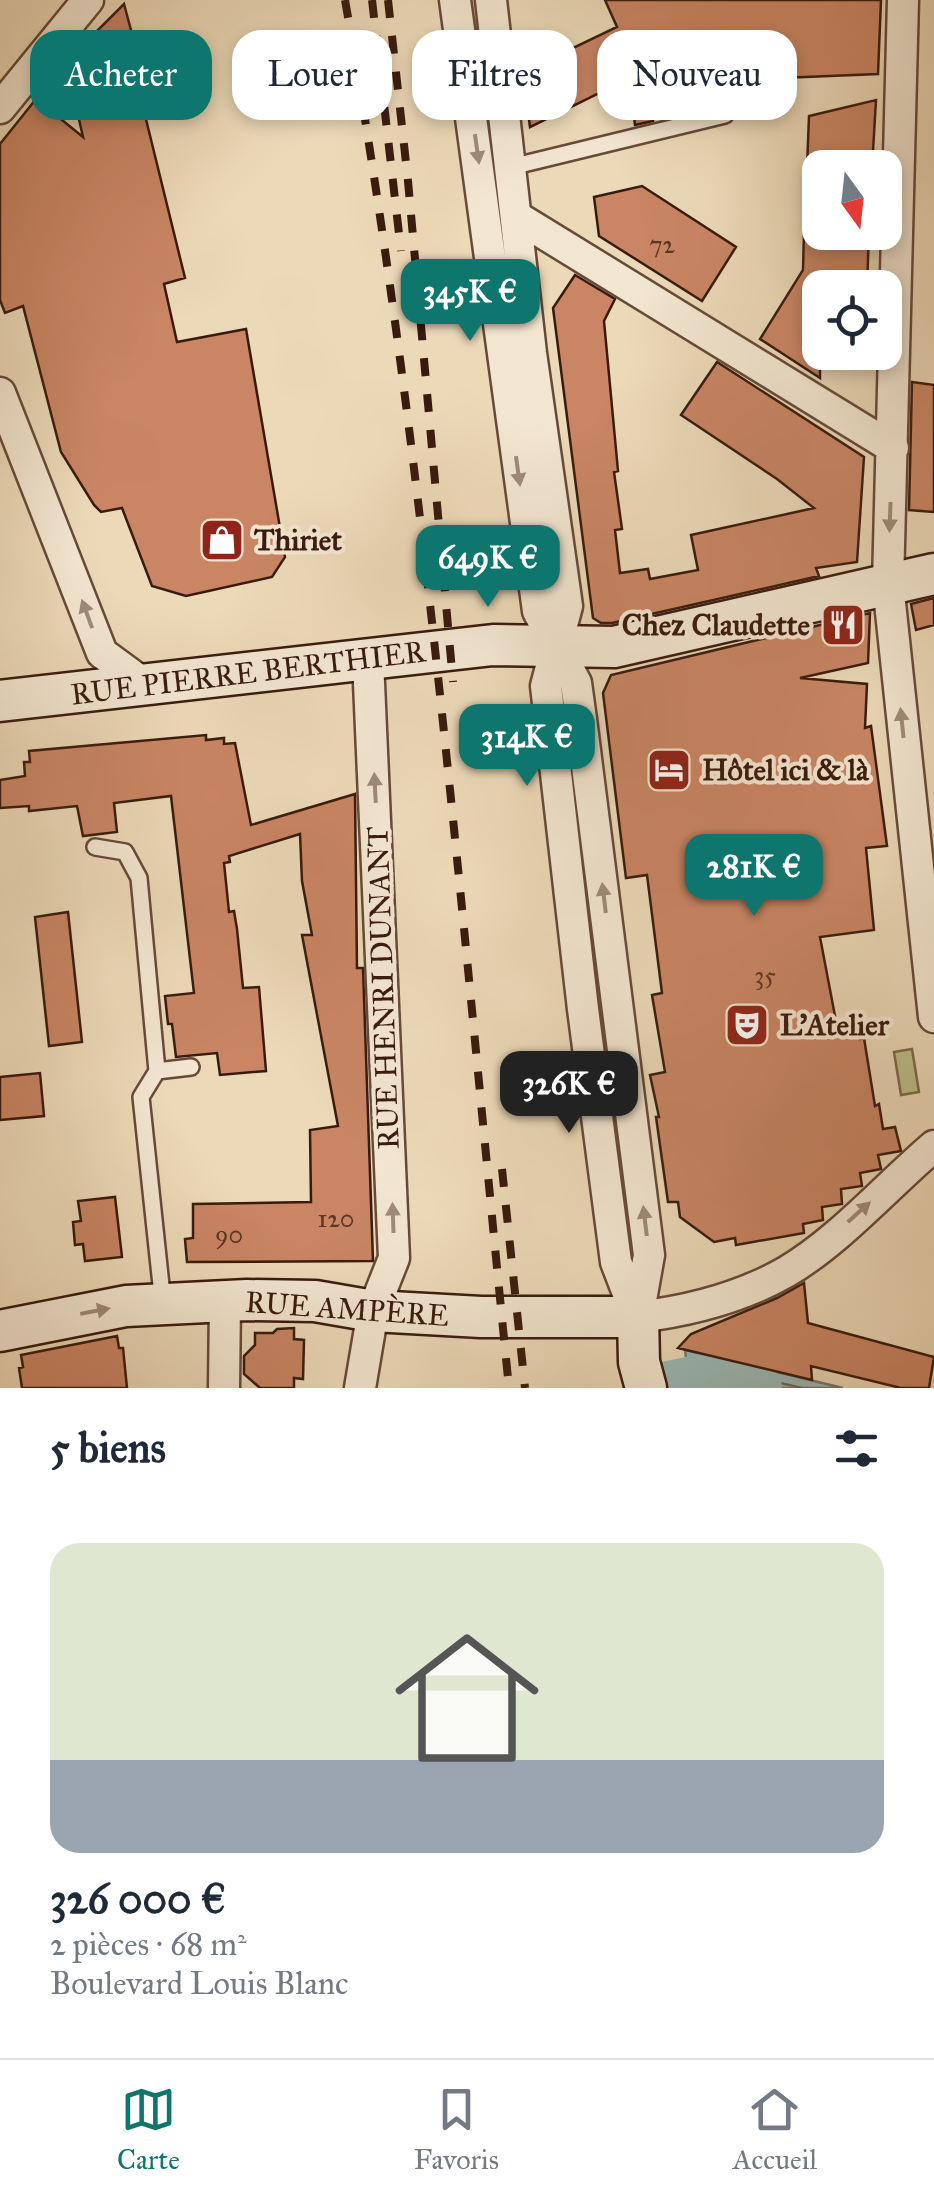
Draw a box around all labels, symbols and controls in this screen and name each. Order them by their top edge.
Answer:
chip: Acheter [30,30,212,120]
chip: Louer [232,30,392,120]
chip: Filtres [412,30,577,120]
chip: Nouveau [597,30,797,120]
one-way arrow [469,134,485,165]
north arrow [802,150,902,250]
map controls [802,150,902,370]
house number: 72 [649,229,676,260]
pin: 345K € [389,259,551,344]
button: locate [802,270,902,370]
text: 345K € [423,272,517,311]
one-way arrow [511,456,527,488]
one-way arrow [882,502,898,534]
shop icon: Thiriet [199,517,245,563]
place label: Thiriet [254,522,342,558]
pin: 649K € [407,525,569,610]
text: 649K € [438,538,538,577]
one-way arrow [79,599,95,629]
restaurant icon: Chez Claudette [820,602,866,648]
place label: Chez Claudette [622,607,810,643]
street label: RUE PIERRE BERTHIER [69,633,428,713]
pin: 314K € [446,704,608,789]
one-way arrow [894,706,910,738]
text: 314K € [481,717,573,756]
hotel icon: Hôtel ici & là [646,747,692,793]
place label: Hôtel ici & là [702,752,870,788]
one-way arrow [366,772,382,804]
street label: RUE HENRI DUNANT [359,826,407,1150]
pin: 281K € [673,834,835,919]
text: 281K € [707,847,801,886]
one-way arrow [596,882,612,914]
house number: 35 [754,960,776,991]
theatre icon: L'Atelier [724,1002,770,1048]
place label: L'Atelier [780,1007,890,1043]
pin: 326K € [488,1051,650,1136]
text: 326K € [522,1064,616,1103]
one-way arrow [384,1201,400,1233]
one-way arrow [846,1201,871,1223]
house number: 120 [318,1203,354,1234]
one-way arrow [636,1204,652,1236]
house number: 90 [215,1219,243,1250]
street label: RUE AMPÈRE [244,1283,450,1334]
one-way arrow [80,1303,111,1319]
icon: filters [829,1421,884,1476]
text: 5 biens [50,1422,166,1474]
icon: home [377,1608,557,1788]
text: 326 000 € [50,1873,226,1925]
text: 2 pièces · 68 m² [50,1925,246,1964]
text: Boulevard Louis Blanc [50,1964,348,2003]
tab: Carte [117,2082,180,2177]
tab: Favoris [414,2082,499,2177]
tab: Accueil [733,2082,817,2177]

